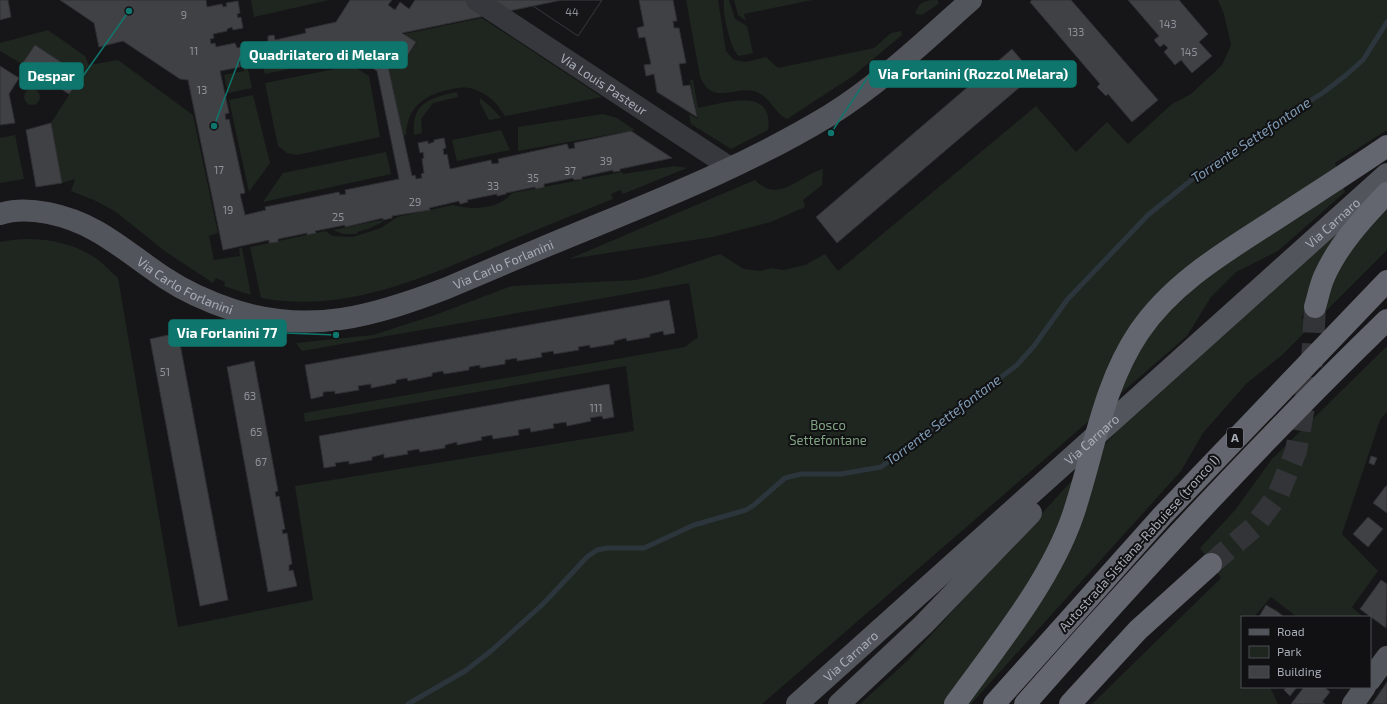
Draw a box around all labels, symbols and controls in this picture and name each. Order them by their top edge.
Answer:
house number: 44 [565,5,579,18]
house number: 9 [181,8,187,21]
house number: 143 [1159,17,1177,30]
house number: 133 [1068,25,1084,38]
callout: Quadrilatero di Melara [241,42,407,68]
house number: 11 [190,44,198,57]
house number: 145 [1180,45,1198,58]
text: Quadrilatero di Melara [249,46,399,64]
street label: Via Louis Pasteur [557,50,650,119]
callout: Via Forlanini (Rozzol Melara) [870,61,1076,87]
callout: Despar [20,63,83,89]
text: Via Forlanini (Rozzol Melara) [878,65,1068,82]
text: Despar [27,67,75,84]
house number: 13 [197,83,207,96]
water label: Torrente Settefontane [1188,93,1314,186]
house number: 39 [600,154,612,167]
house number: 17 [214,163,224,176]
house number: 37 [564,164,576,177]
house number: 35 [527,171,539,184]
house number: 33 [487,179,499,192]
street label: Via Carnaro [1302,194,1363,252]
house number: 29 [409,195,421,208]
house number: 19 [223,203,233,216]
house number: 25 [332,210,344,223]
street label: Via Carlo Forlanini [451,236,556,292]
street label: Via Carlo Forlanini [134,253,235,317]
callout: Via Forlanini 77 [169,320,286,346]
text: Via Forlanini 77 [177,324,278,341]
house number: 51 [160,365,170,378]
water label: Torrente Settefontane [881,370,1004,469]
house number: 63 [244,389,256,402]
house number: 111 [589,401,603,414]
street label: Via Carnaro [1061,411,1122,468]
park label: Bosco Settefontane [789,417,867,448]
house number: 65 [250,425,262,438]
road number: A [1227,428,1243,448]
street label: Autostrada Sistiana-Rabuiese (tronco I) [1055,451,1223,635]
house number: 67 [255,455,267,468]
legend [1241,616,1371,688]
text: Road [1277,624,1305,638]
street label: Via Carnaro [820,627,881,685]
text: Park [1277,644,1302,658]
text: Building [1277,664,1322,678]

